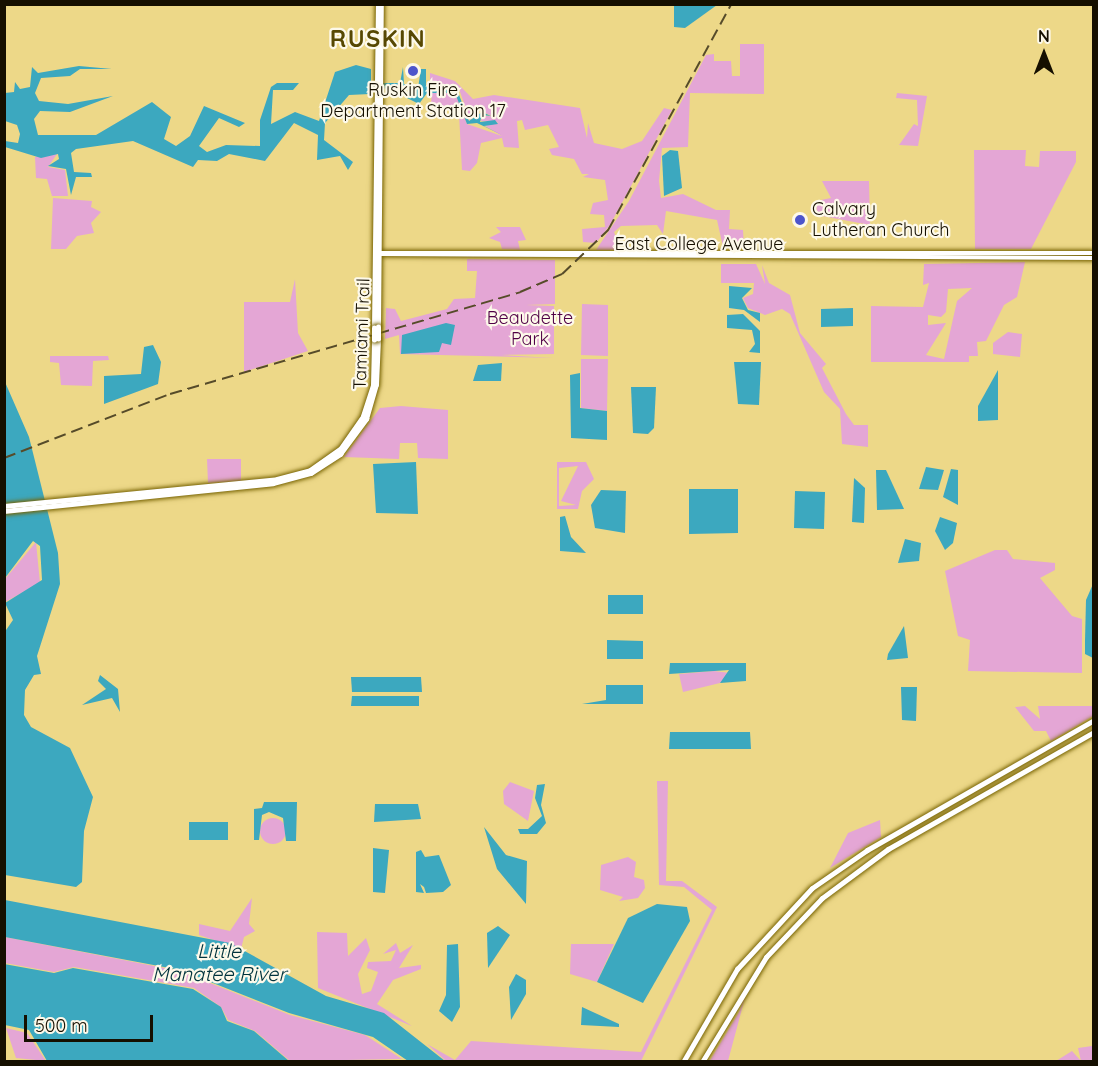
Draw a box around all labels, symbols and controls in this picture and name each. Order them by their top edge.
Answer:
north arrow [1014,24,1074,84]
district label: RUSKIN [330,25,426,53]
text: N [1038,26,1050,46]
marker: Ruskin Fire Department Station 17 [406,64,420,78]
place label: Ruskin Fire Department Station 17 [320,80,506,122]
place label: Calvary Lutheran Church [812,199,950,242]
marker: Calvary Lutheran Church [793,213,807,227]
street label: East College Avenue [615,233,783,255]
street label: Tamiami Trail [349,278,375,390]
park label: Beaudette Park [487,308,573,350]
water label: Little Manatee River [152,938,286,985]
scale bar [27,1003,156,1041]
text: 500 m [35,1014,88,1037]

